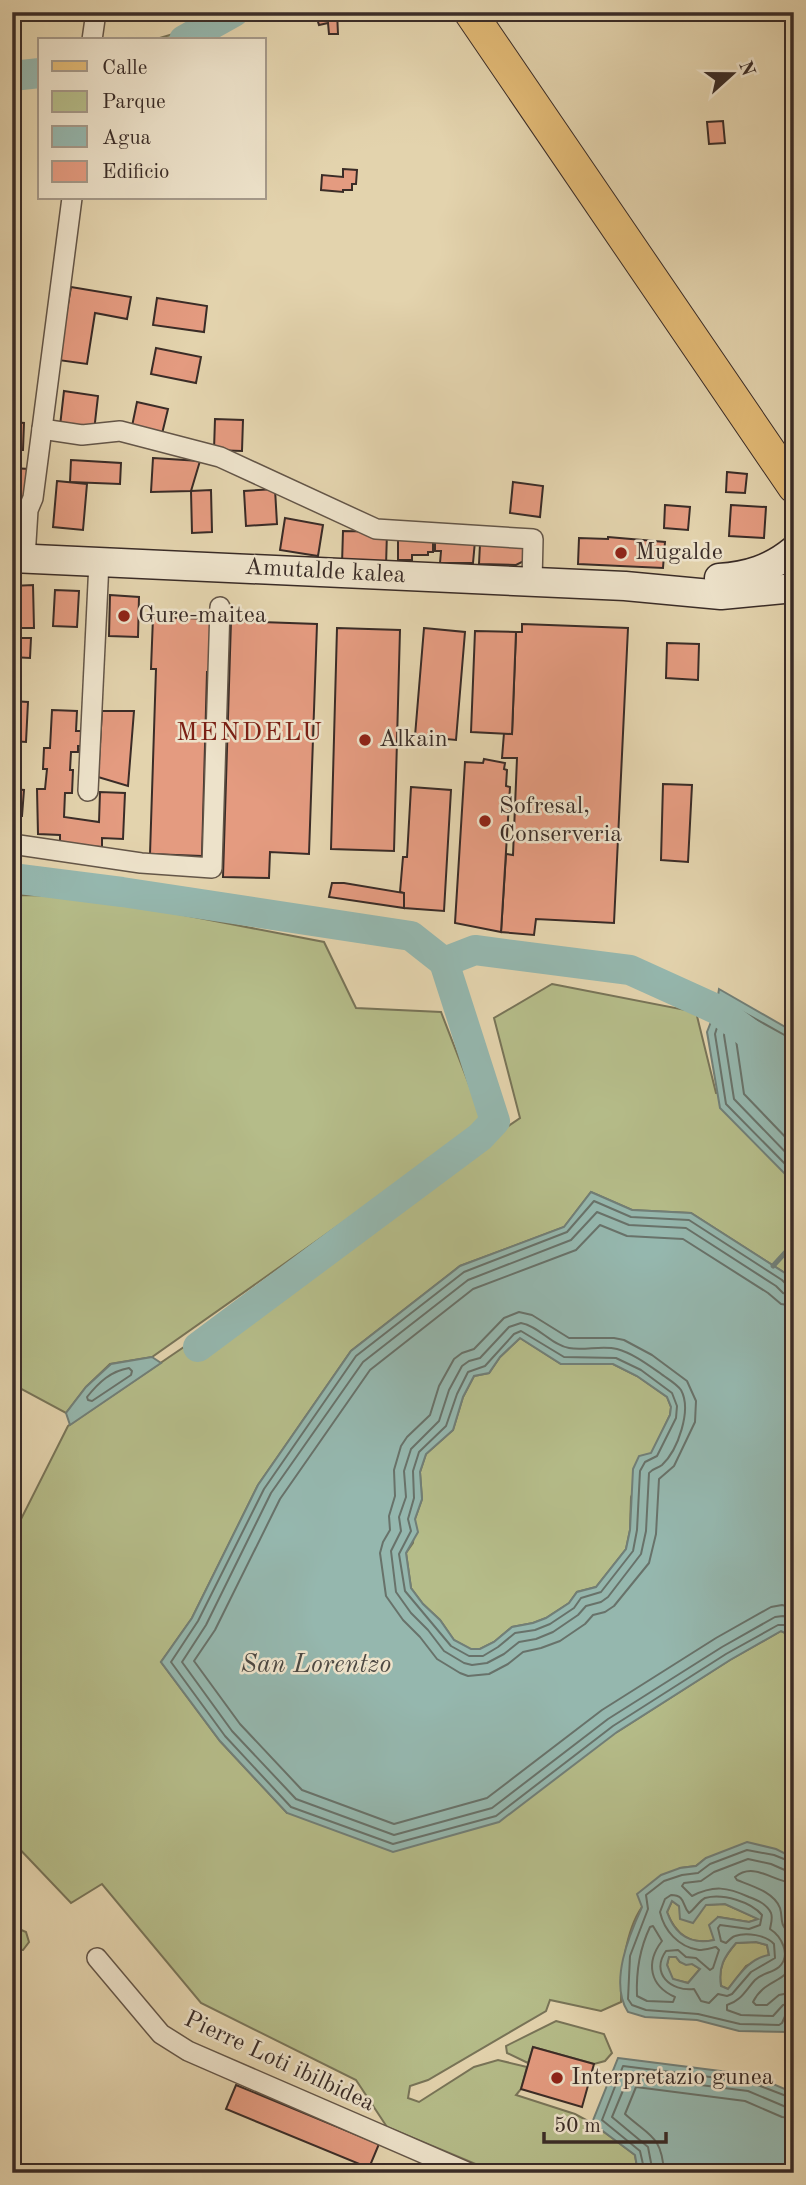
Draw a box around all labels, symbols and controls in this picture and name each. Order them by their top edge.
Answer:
legend [38,38,266,200]
north arrow [698,38,768,108]
text: Calle [102,58,147,79]
text: N [734,59,757,79]
text: Parque [102,92,166,113]
text: Agua [102,128,151,149]
text: Edificio [102,162,170,183]
place label: Mugalde [635,541,723,565]
marker: Mugalde [613,545,629,561]
street label: Amutalde kalea [244,556,406,588]
place label: Gure-maitea [138,604,267,628]
marker: Gure-maitea [116,608,132,624]
district label: MENDELU [176,720,324,746]
place label: Alkain [379,728,448,752]
marker: Alkain [357,732,373,748]
place label: Sofresal, Conserveria [499,795,622,847]
marker: Sofresal, Conserveria [477,813,493,829]
water label: San Lorentzo [241,1652,391,1678]
street label: Pierre Loti ibilbidea [180,2007,378,2117]
place label: Interpretazio gunea [571,2066,774,2090]
marker: Interpretazio gunea [549,2070,565,2086]
scale bar [544,2101,666,2145]
text: 50 m [554,2116,601,2137]

